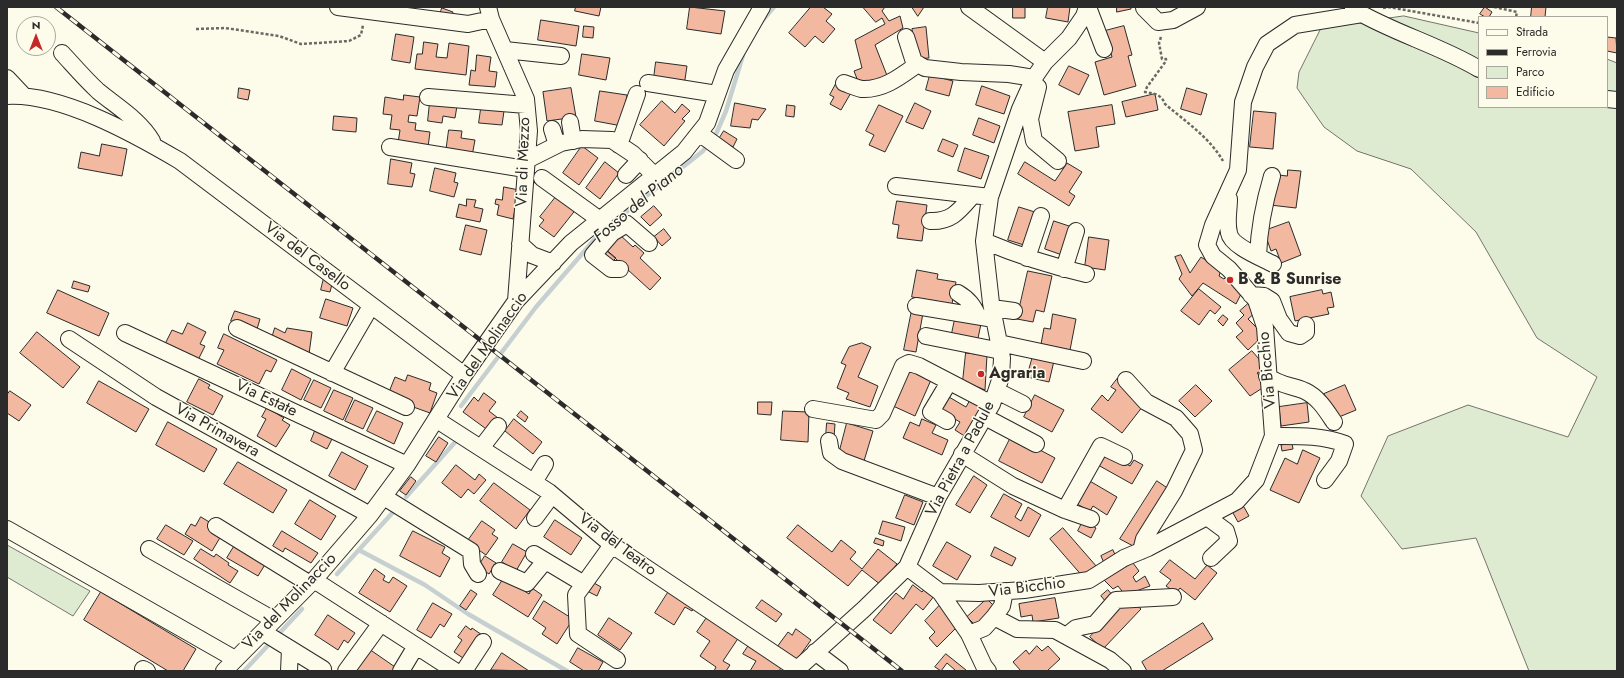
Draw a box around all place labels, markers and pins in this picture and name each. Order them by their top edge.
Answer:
place label: B & B Sunrise [1238,270,1342,290]
marker: B & B Sunrise [1225,275,1235,285]
place label: Agraria [989,364,1045,384]
marker: Agraria [976,369,986,379]

